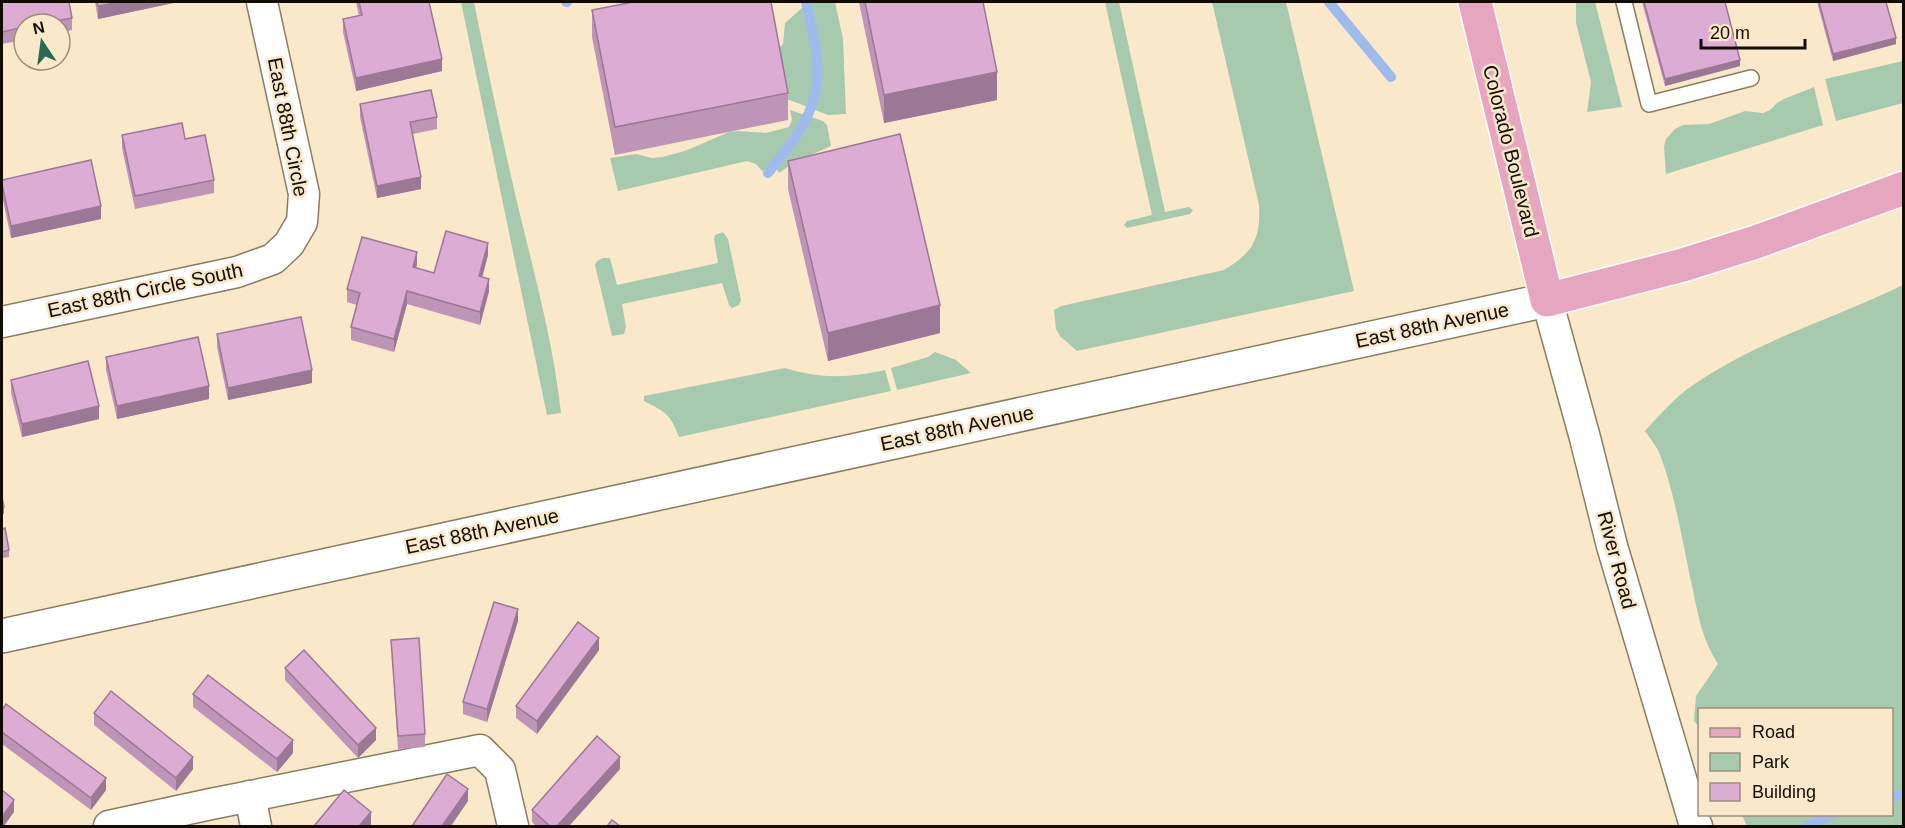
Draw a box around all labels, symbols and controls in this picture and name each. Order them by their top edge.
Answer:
north arrow [12,12,72,72]
scale bar [1701,12,1804,50]
text: N [31,18,46,37]
text: 20 m [1710,23,1750,43]
street label: East 88th Circle [264,56,312,198]
street label: Colorado Boulevard [1479,63,1543,239]
street label: East 88th Circle South [45,259,245,321]
street label: East 88th Avenue [1353,298,1511,352]
street label: East 88th Avenue [878,401,1036,455]
street label: East 88th Avenue [403,504,561,558]
street label: River Road [1593,509,1641,611]
legend [1698,708,1893,816]
text: Road [1752,722,1795,742]
text: Park [1752,752,1790,772]
text: Building [1752,782,1816,802]

